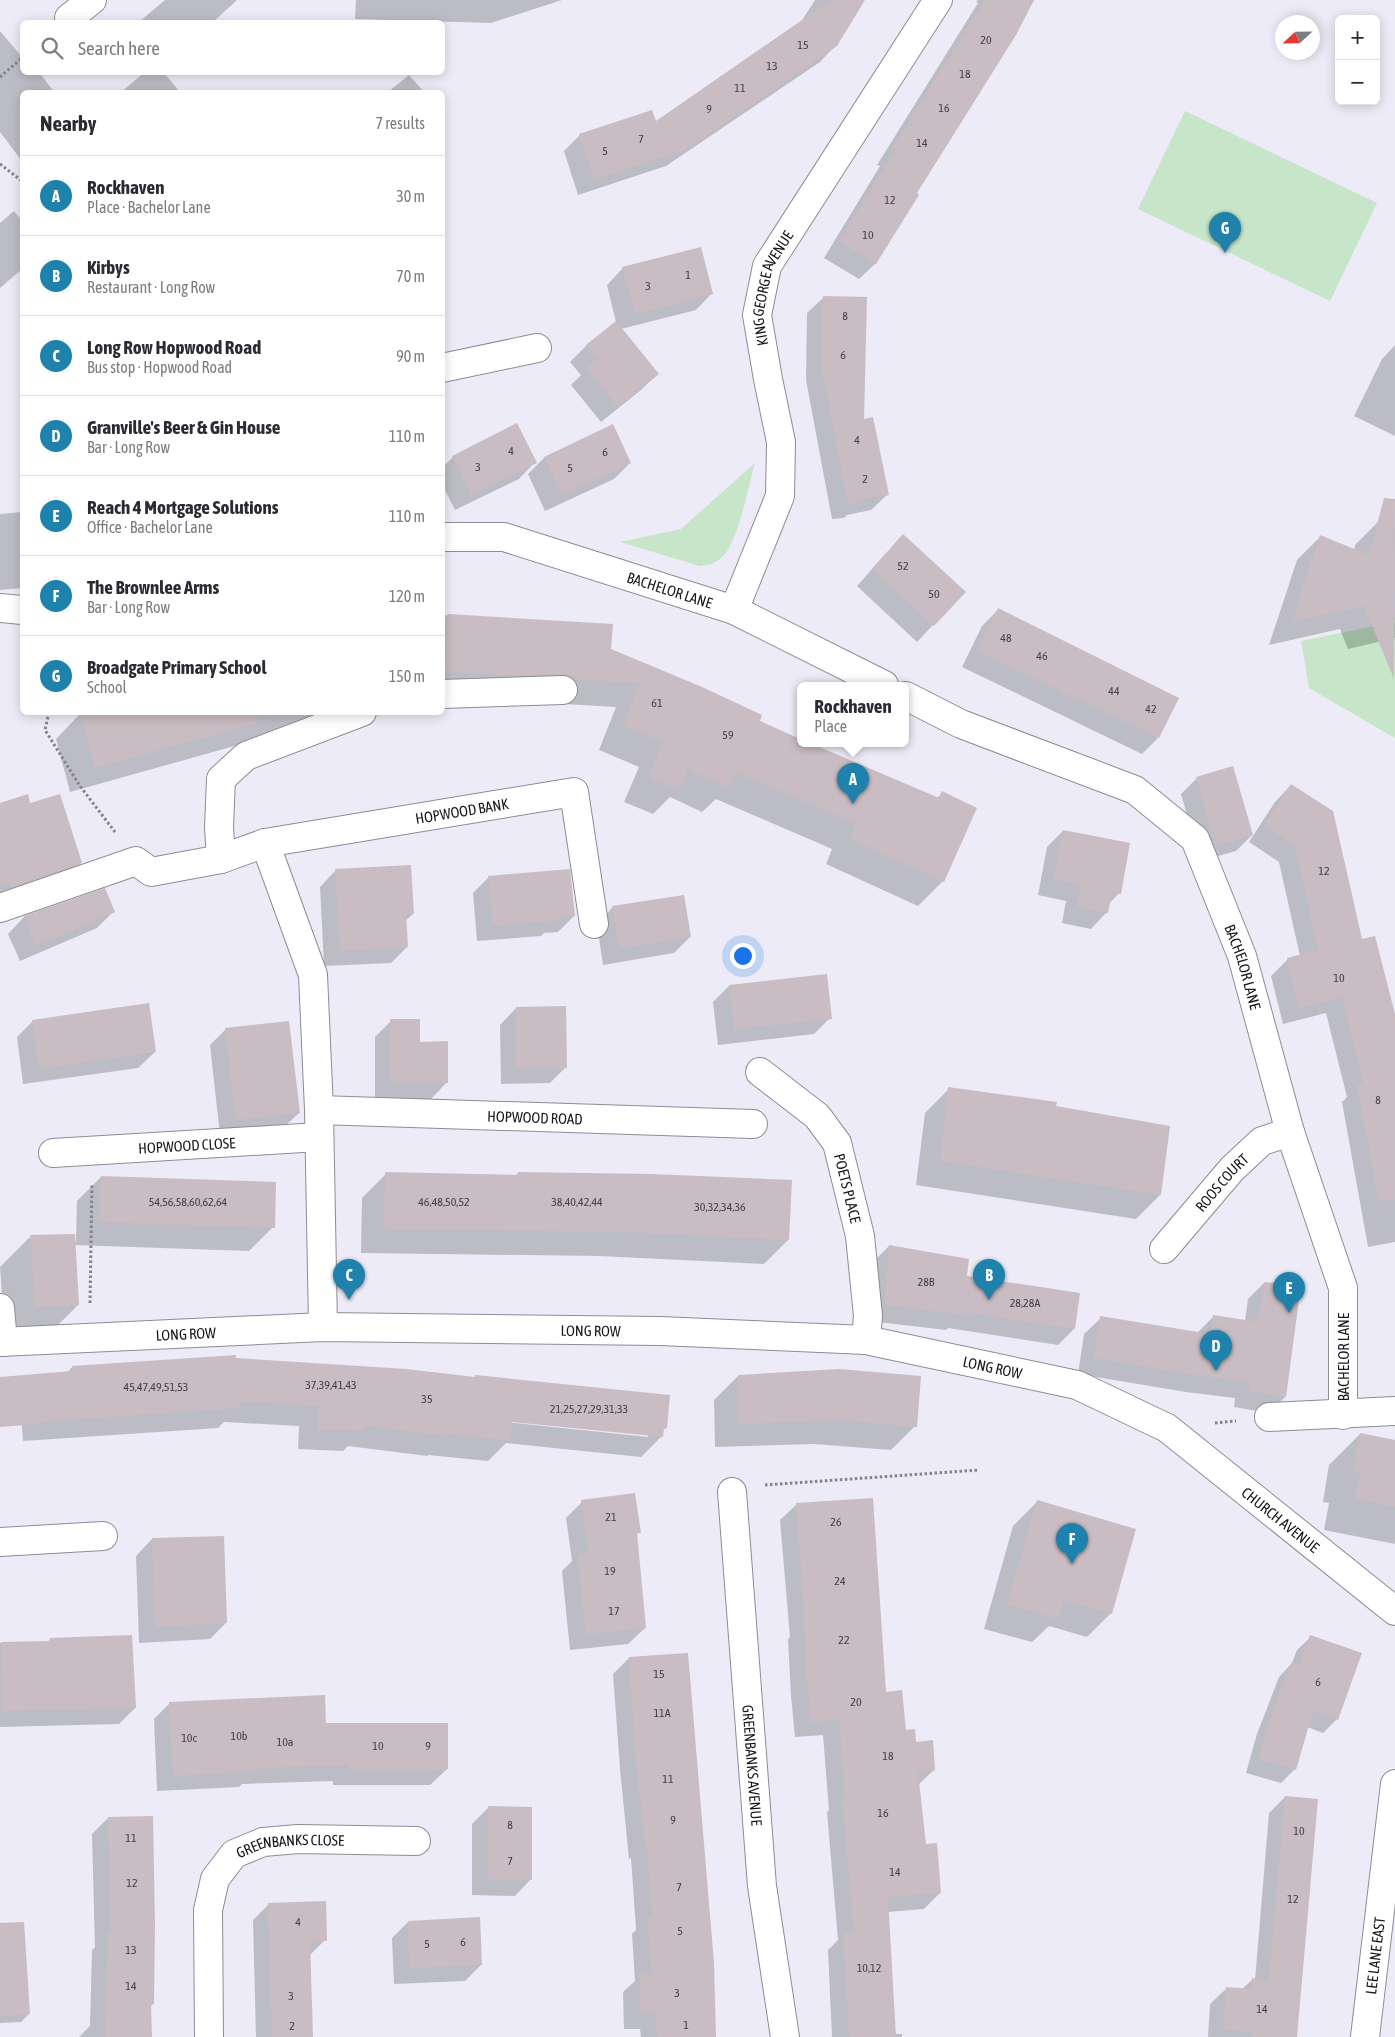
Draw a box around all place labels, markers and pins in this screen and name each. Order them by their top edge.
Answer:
pin: G [1209,212,1241,253]
pin: A [837,763,869,804]
pin: C [333,1259,365,1300]
pin: B [973,1259,1005,1300]
pin: E [1273,1272,1305,1313]
pin: D [1200,1330,1232,1371]
pin: F [1056,1523,1088,1564]

